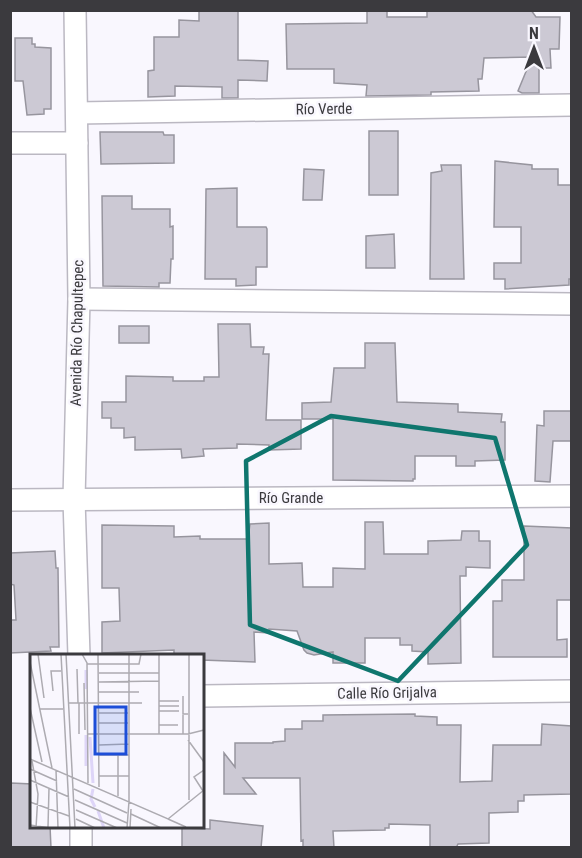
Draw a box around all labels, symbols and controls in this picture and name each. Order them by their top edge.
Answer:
north arrow [504,18,564,78]
text: N [529,24,539,43]
street label: Río Verde [296,100,352,118]
street label: Avenida Río Chapultepec [67,259,87,407]
street label: Río Grande [259,489,323,507]
inset map [30,654,204,828]
street label: Calle Río Grijalva [337,683,437,703]

